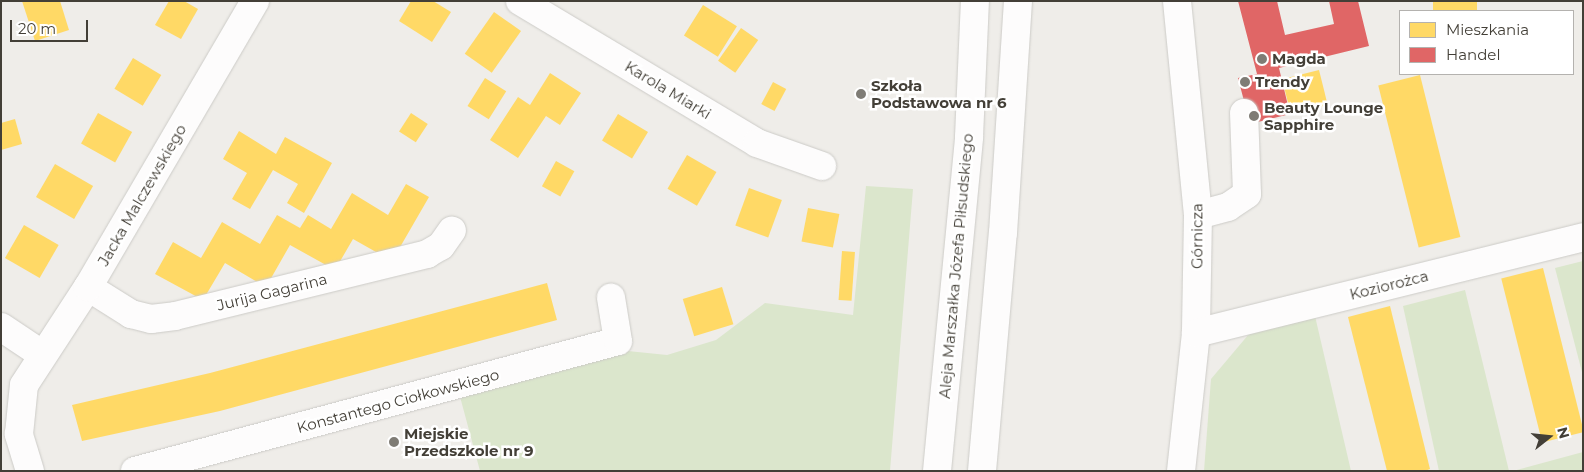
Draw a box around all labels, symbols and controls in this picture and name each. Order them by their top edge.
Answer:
scale bar [12,10,90,42]
legend [1399,10,1574,75]
text: 20 m [18,19,56,38]
text: Mieszkania [1446,20,1529,39]
text: Handel [1446,45,1500,64]
place label: Magda [1272,50,1326,68]
marker: Magda [1256,53,1268,65]
street label: Karola Miarki [622,57,714,123]
place label: Trendy [1255,73,1310,91]
place label: Szkoła Podstawowa nr 6 [871,76,1007,111]
marker: Trendy [1239,76,1251,88]
marker: Szkoła Podstawowa nr 6 [855,88,867,100]
place label: Beauty Lounge Sapphire [1264,98,1383,133]
marker: Beauty Lounge Sapphire [1248,110,1260,122]
street label: Jacka Malczewskiego [94,121,190,269]
street label: Aleja Marszałka Józefa Piłsudskiego [935,133,977,399]
street label: Górnicza [1188,203,1206,269]
street label: Koziorożca [1348,267,1430,303]
street label: Jurija Gagarina [215,270,329,314]
street label: Konstantego Ciołkowskiego [295,365,501,437]
north arrow [1524,412,1574,462]
place label: Miejskie Przedszkole nr 9 [404,424,533,459]
text: N [1553,425,1574,441]
marker: Miejskie Przedszkole nr 9 [388,436,400,448]

